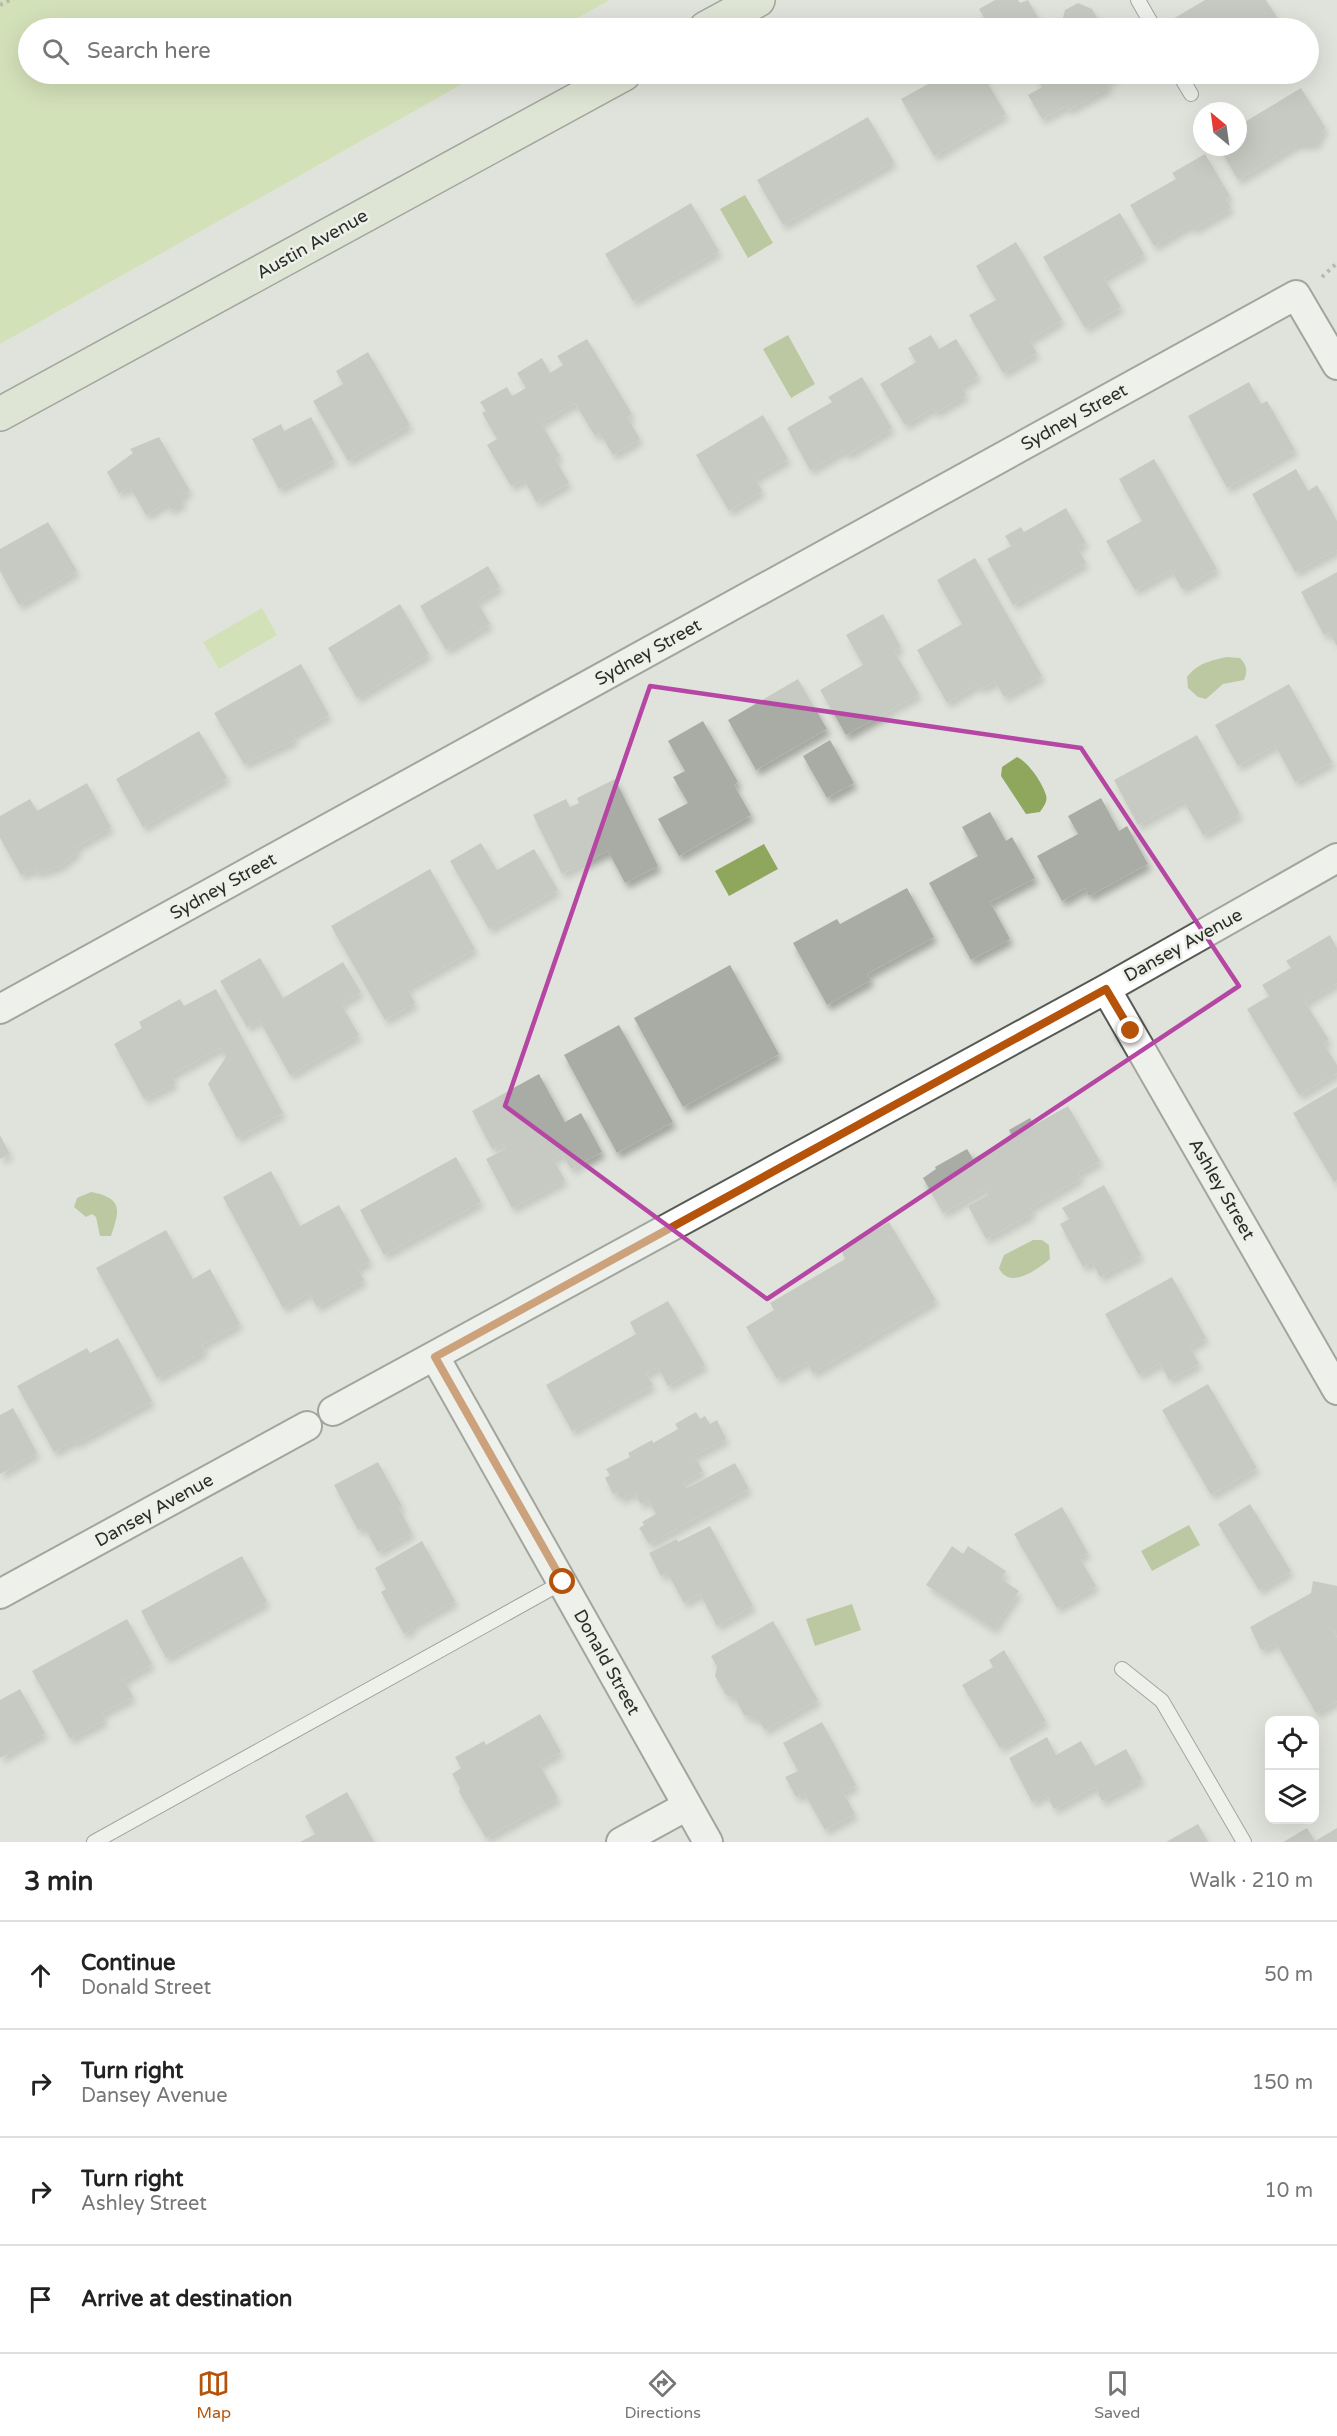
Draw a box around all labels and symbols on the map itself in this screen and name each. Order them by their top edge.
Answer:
north arrow [1193,102,1247,156]
street label: Austin Avenue [252,204,372,284]
street label: Sydney Street [1017,379,1131,455]
street label: Sydney Street [591,614,705,690]
street label: Sydney Street [166,848,280,924]
street label: Dansey Avenue [1120,903,1246,987]
route end [1117,1017,1143,1043]
street label: Ashley Street [1184,1134,1260,1244]
street label: Dansey Avenue [91,1468,217,1552]
route start [549,1568,575,1594]
street label: Donald Street [569,1605,645,1719]

